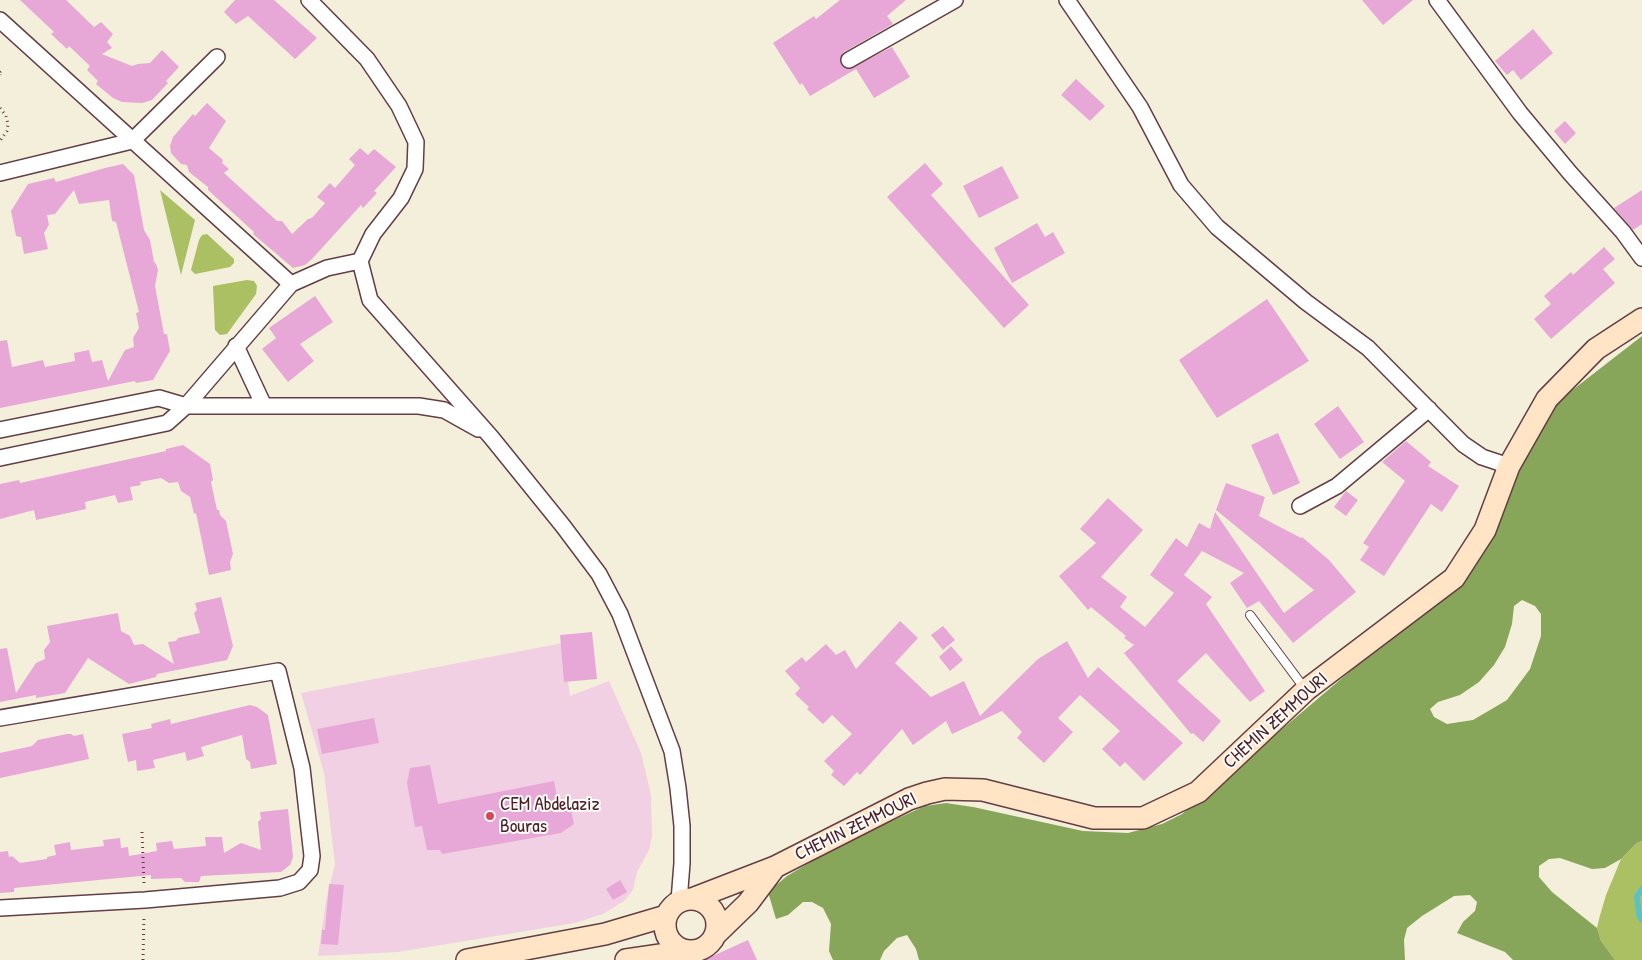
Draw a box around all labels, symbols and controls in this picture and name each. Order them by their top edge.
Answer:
street label: CHEMIN ZEMMOURI [1219,668,1333,774]
street label: CHEMIN ZEMMOURI [791,788,921,866]
place label: CEM Abdelaziz Bouras [500,794,600,838]
marker: CEM Abdelaziz Bouras [484,810,496,822]

